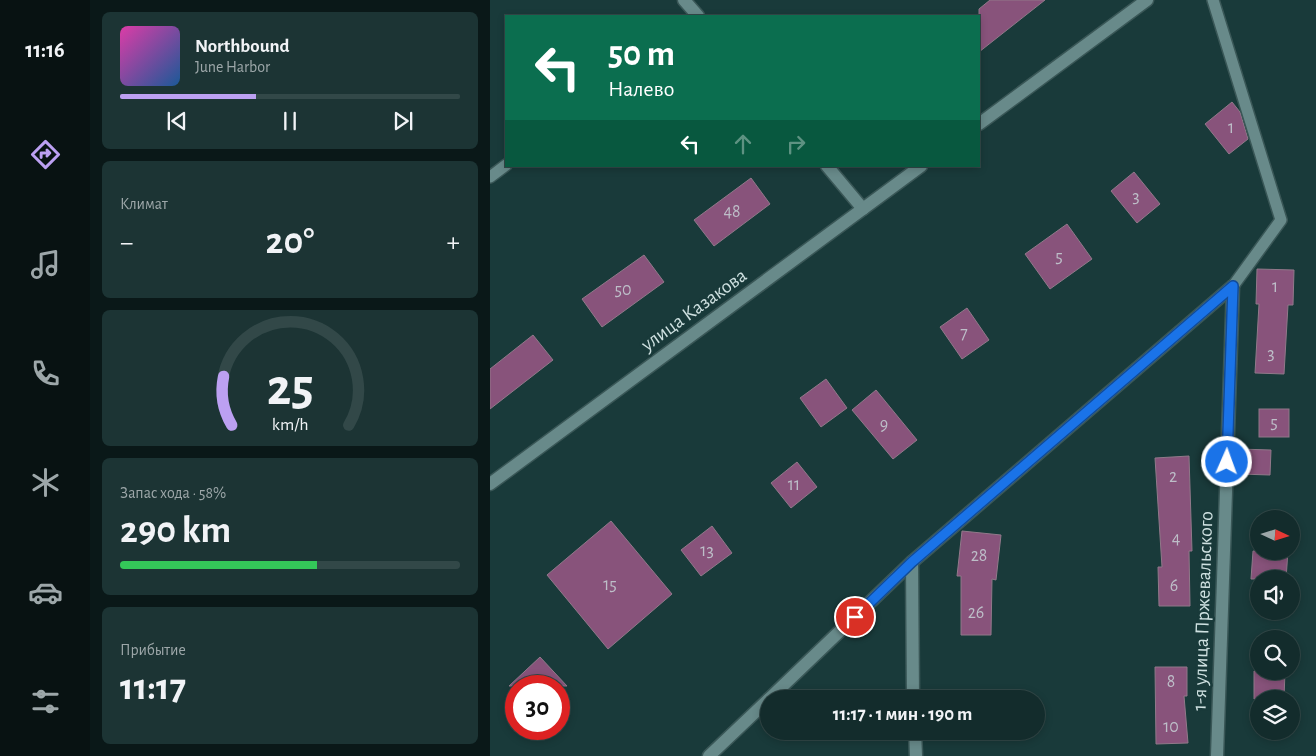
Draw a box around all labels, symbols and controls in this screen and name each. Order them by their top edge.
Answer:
icon: left [525,35,590,100]
text: Northbound [195,37,290,56]
text: 50 m [608,37,675,72]
text: 11:16 [25,39,65,61]
text: June Harbor [195,59,270,75]
text: Налево [608,78,674,100]
icon: previous [163,107,191,135]
icon: pause [276,107,304,135]
icon: next [389,107,417,135]
house number: 1 [1228,119,1234,137]
icon: left [676,130,704,158]
icon: ahead [729,130,757,158]
icon: right [782,130,810,158]
icon: directions [28,137,63,172]
house number: 3 [1132,188,1140,206]
text: Климат [120,196,168,212]
house number: 48 [723,203,741,221]
text: 20° [266,223,314,261]
text: − [120,229,133,257]
text: + [447,229,460,257]
icon: music [28,247,63,282]
house number: 5 [1055,248,1063,266]
street label: улица Казакова [637,265,751,355]
house number: 1 [1272,278,1278,296]
house number: 50 [614,281,632,299]
house number: 7 [960,325,968,343]
house number: 3 [1267,345,1275,363]
icon: phone [28,356,63,391]
text: 25 [267,362,313,414]
house number: 5 [1270,414,1278,432]
text: km/h [272,416,308,434]
house number: 9 [880,416,888,434]
position arrow [1200,435,1252,487]
icon: climate [28,465,63,500]
house number: 2 [1169,468,1177,486]
house number: 11 [788,476,800,494]
text: Запас хода · 58% [120,485,226,501]
north arrow [1250,510,1300,560]
map controls [1250,510,1300,740]
street label: 1-я улица Пржевальского [1190,511,1216,711]
text: 290 km [120,512,231,550]
house number: 4 [1172,530,1181,548]
house number: 13 [700,542,714,560]
house number: 28 [971,547,987,565]
button: sound [1250,570,1300,620]
icon: car [28,575,63,610]
house number: 15 [603,576,617,594]
house number: 6 [1170,577,1178,595]
pin [834,596,876,638]
icon: arrive [841,603,869,631]
house number: 26 [968,604,984,622]
button: search [1250,630,1300,680]
text: Прибытие [120,642,186,658]
text: 11:17 [120,669,186,707]
house number: 8 [1167,673,1175,691]
speed limit sign: 30 [505,675,570,740]
icon: filters [28,684,63,719]
button: layers [1250,690,1300,740]
text: 11:17 · 1 мин · 190 m [833,705,972,724]
house number: 10 [1163,718,1179,736]

